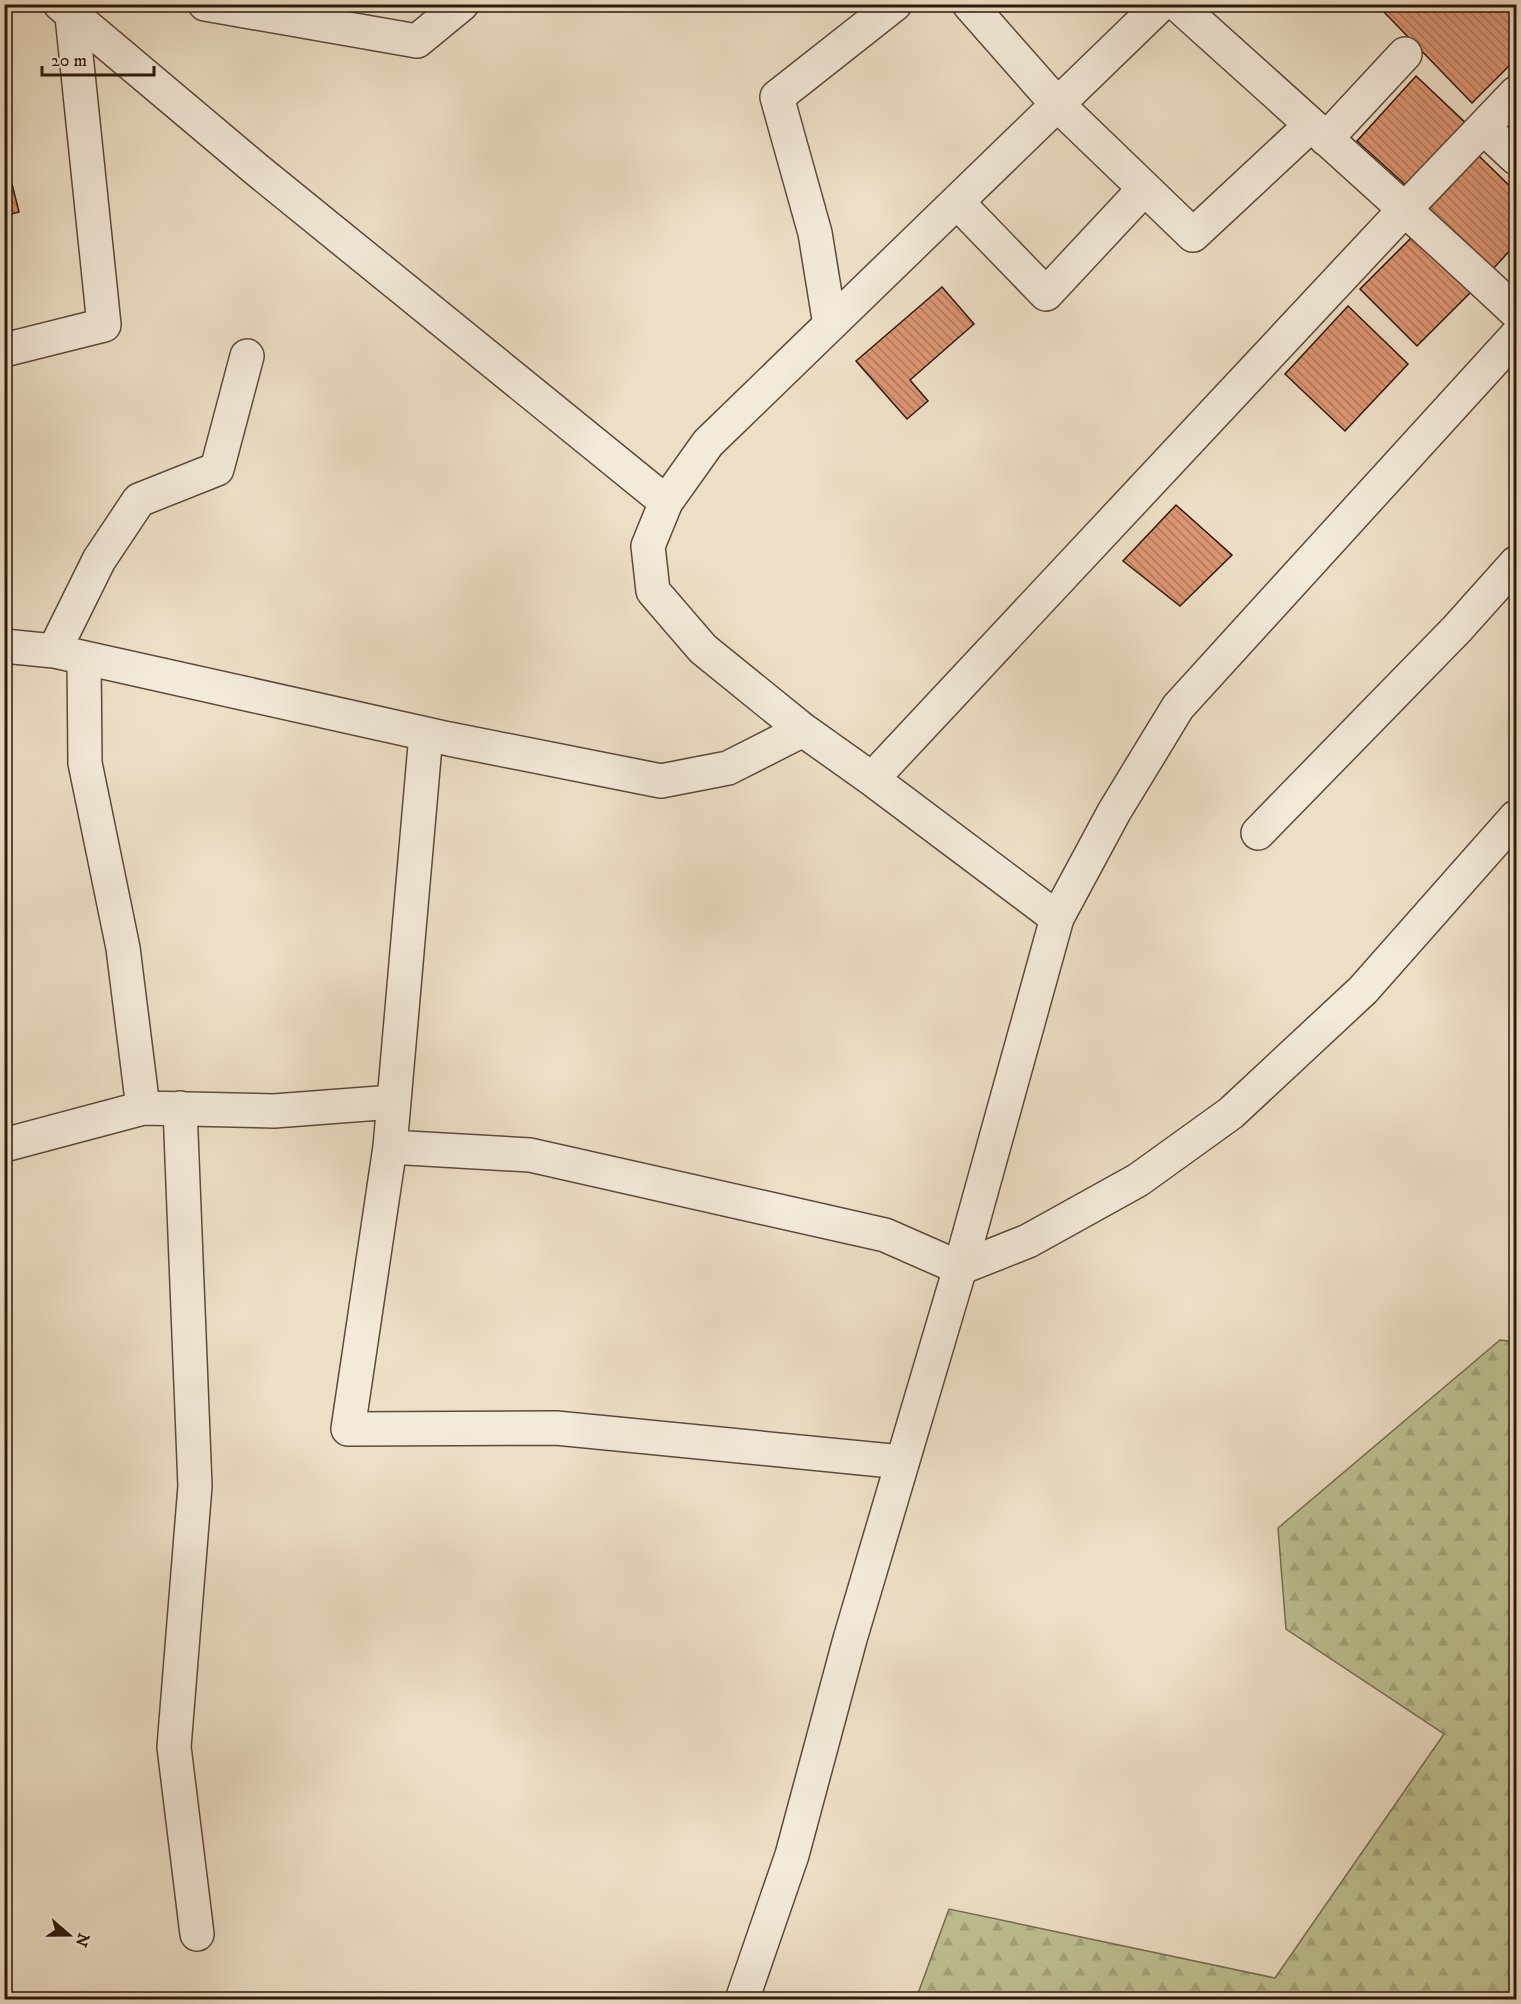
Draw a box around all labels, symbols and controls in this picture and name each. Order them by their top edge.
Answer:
scale bar [42,39,154,77]
text: 20 m [51,50,87,72]
north arrow [39,1905,99,1965]
text: N [71,1930,94,1949]

